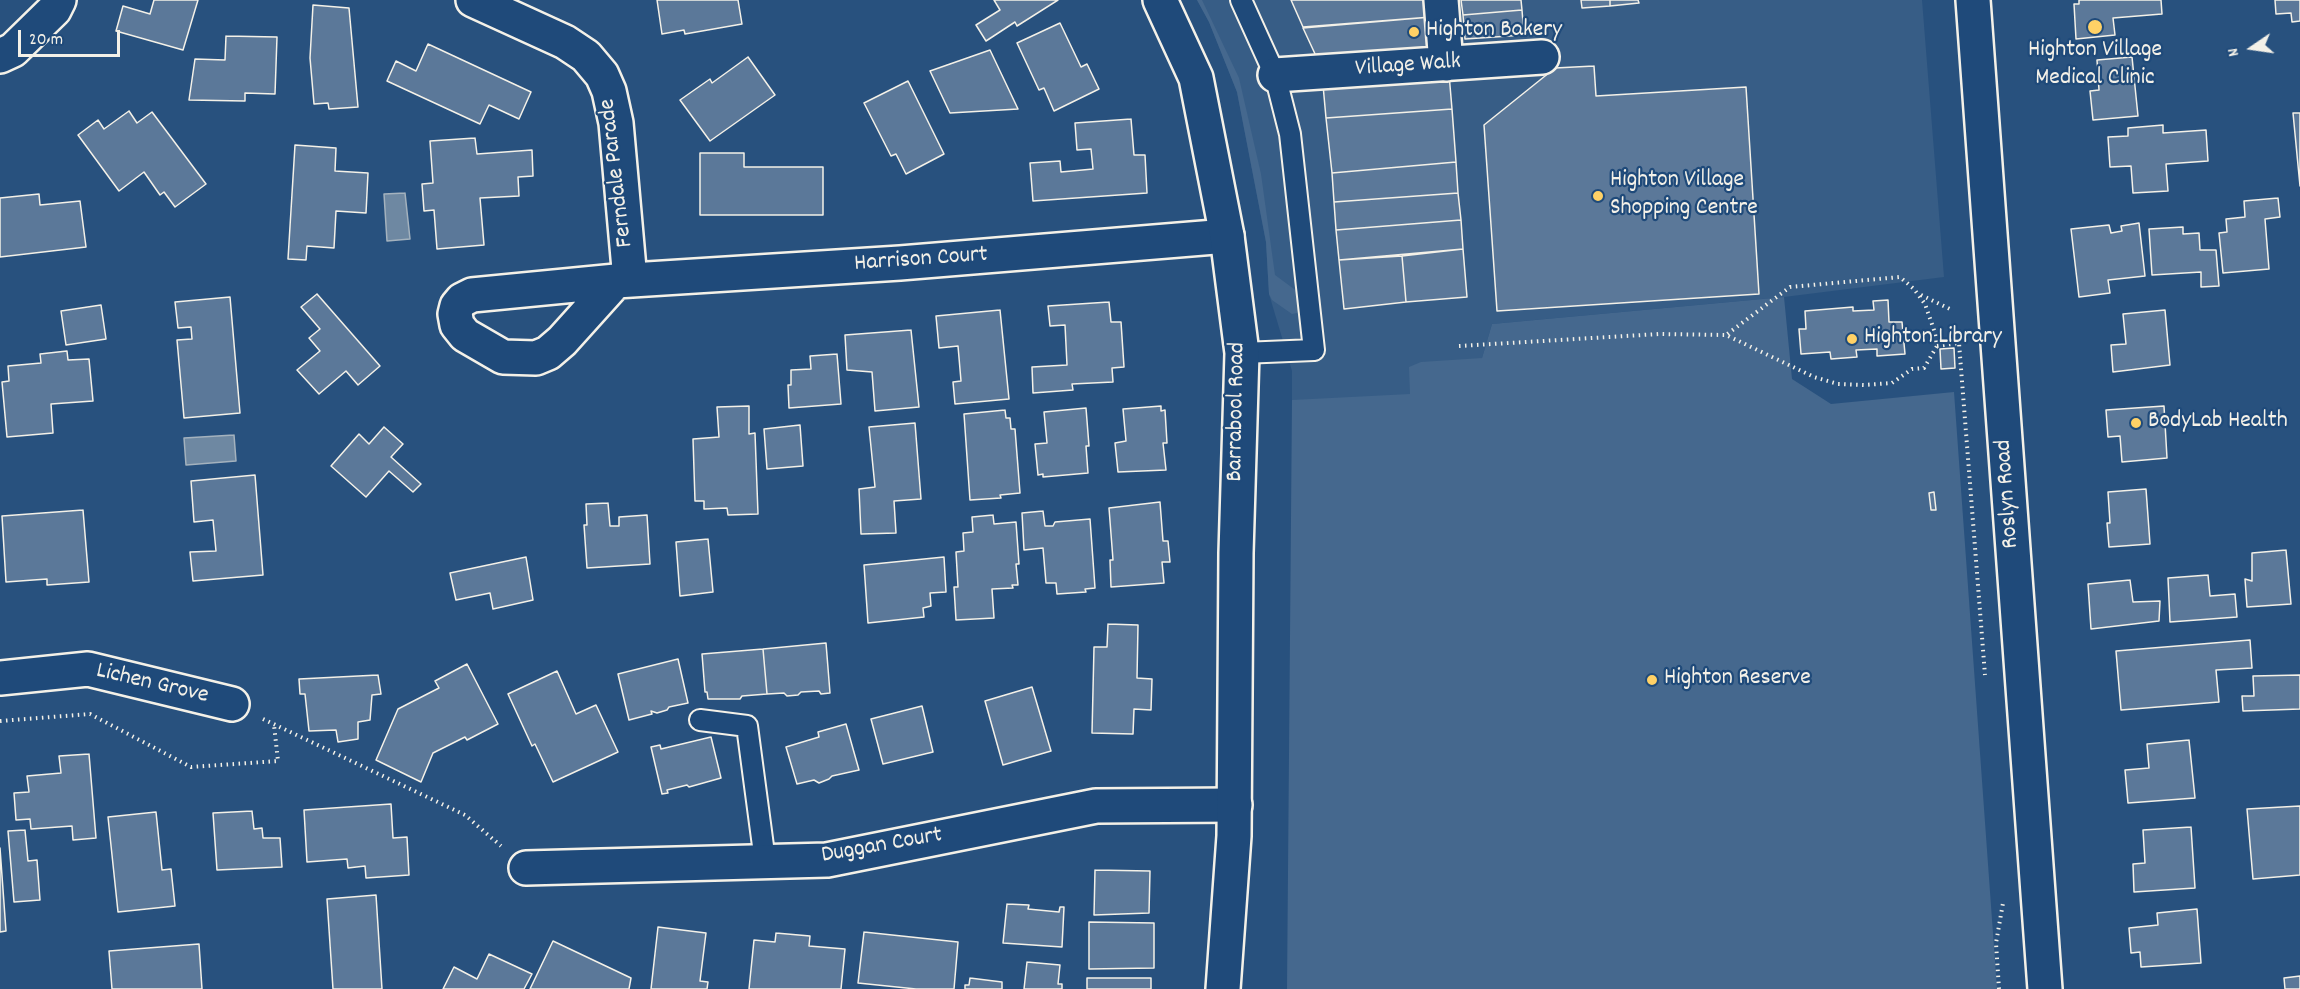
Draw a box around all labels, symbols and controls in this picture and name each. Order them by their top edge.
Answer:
scale bar [21,18,123,56]
place label: Highton Bakery [1426,18,1562,46]
marker: Highton Village Medical Clinic [2086,18,2104,36]
north arrow [2222,18,2282,78]
marker: Highton Bakery [1407,25,1421,39]
text: 20 m [29,28,63,53]
place label: Highton Village Medical Clinic [2028,38,2162,94]
text: N [2222,46,2246,59]
street label: Village Walk [1354,49,1462,85]
street label: Ferndale Parade [595,97,641,249]
place label: Highton Village Shopping Centre [1610,168,1758,224]
marker: Highton Village Shopping Centre [1591,189,1605,203]
street label: Harrison Court [853,242,989,280]
place label: Highton Library [1864,325,2002,353]
marker: Highton Library [1845,332,1859,346]
street label: Barrabool Road [1222,342,1254,482]
place label: BodyLab Health [2148,409,2288,437]
marker: BodyLab Health [2129,416,2143,430]
street label: Roslyn Road [1991,438,2027,550]
street label: Lichen Grove [93,658,211,712]
place label: Highton Reserve [1664,666,1811,694]
marker: Highton Reserve [1645,673,1659,687]
street label: Duggan Court [819,822,945,872]

